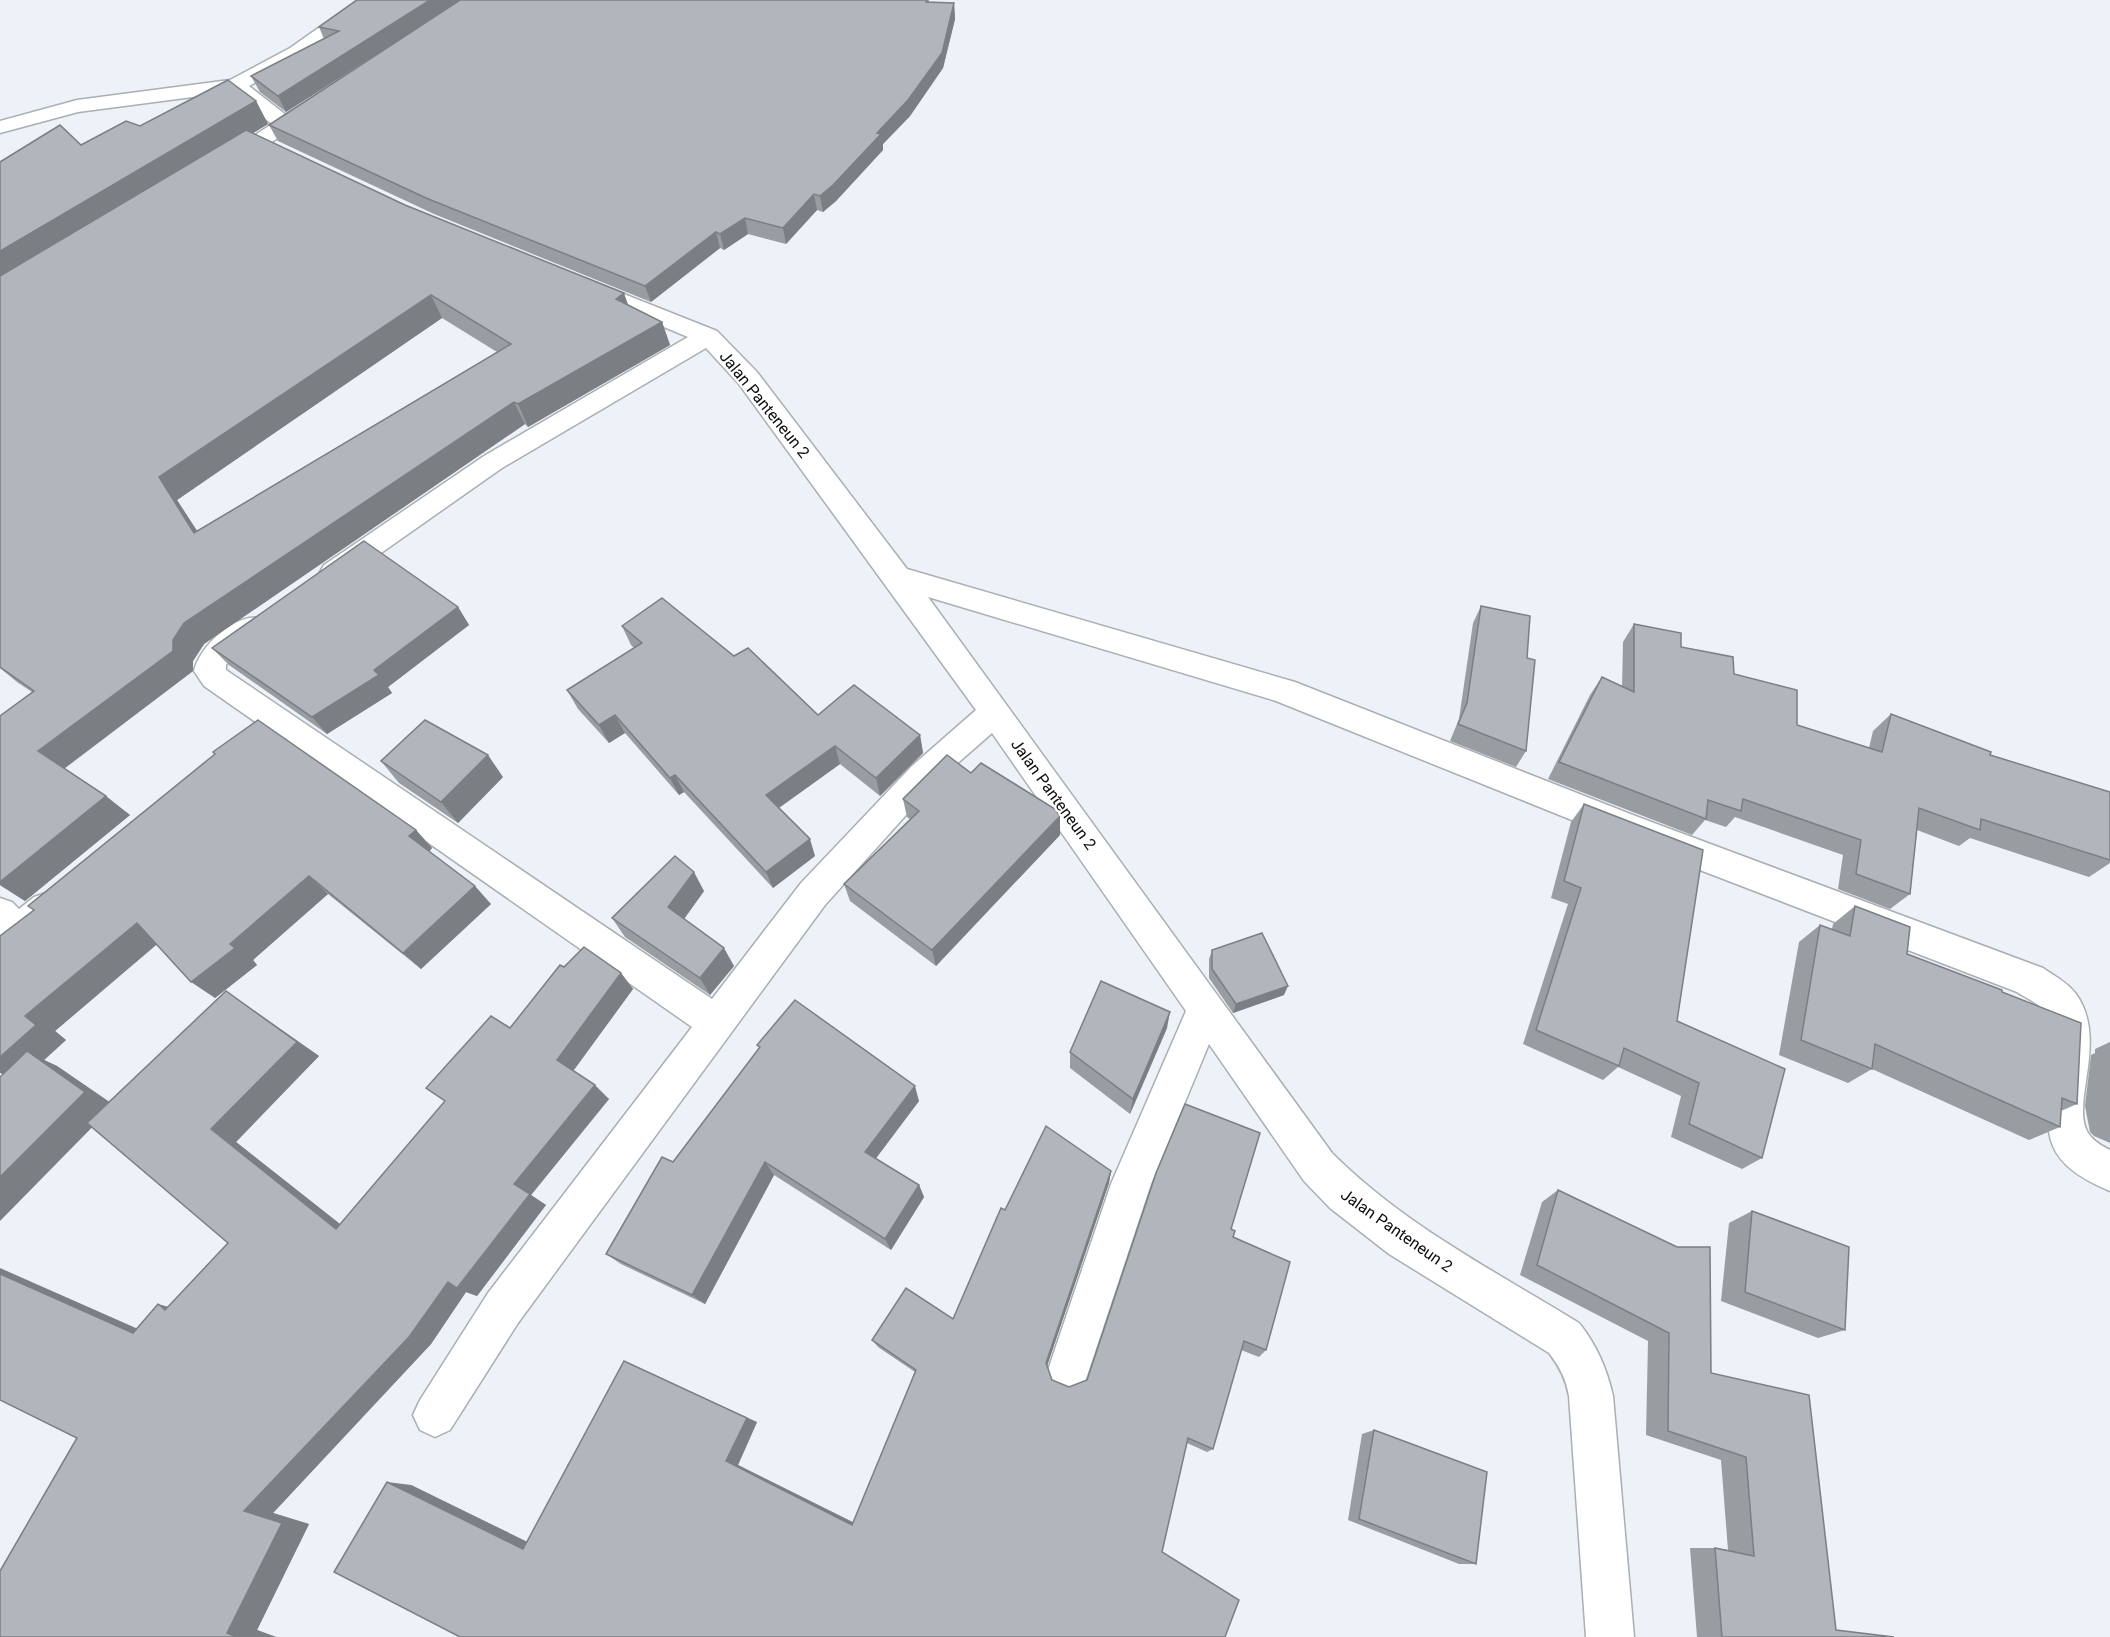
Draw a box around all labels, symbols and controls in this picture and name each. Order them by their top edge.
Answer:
street label: Jalan Panteneun 2 [716,347,814,462]
street label: Jalan Panteneun 2 [1007,735,1100,853]
street label: Jalan Panteneun 2 [1337,1185,1456,1276]

